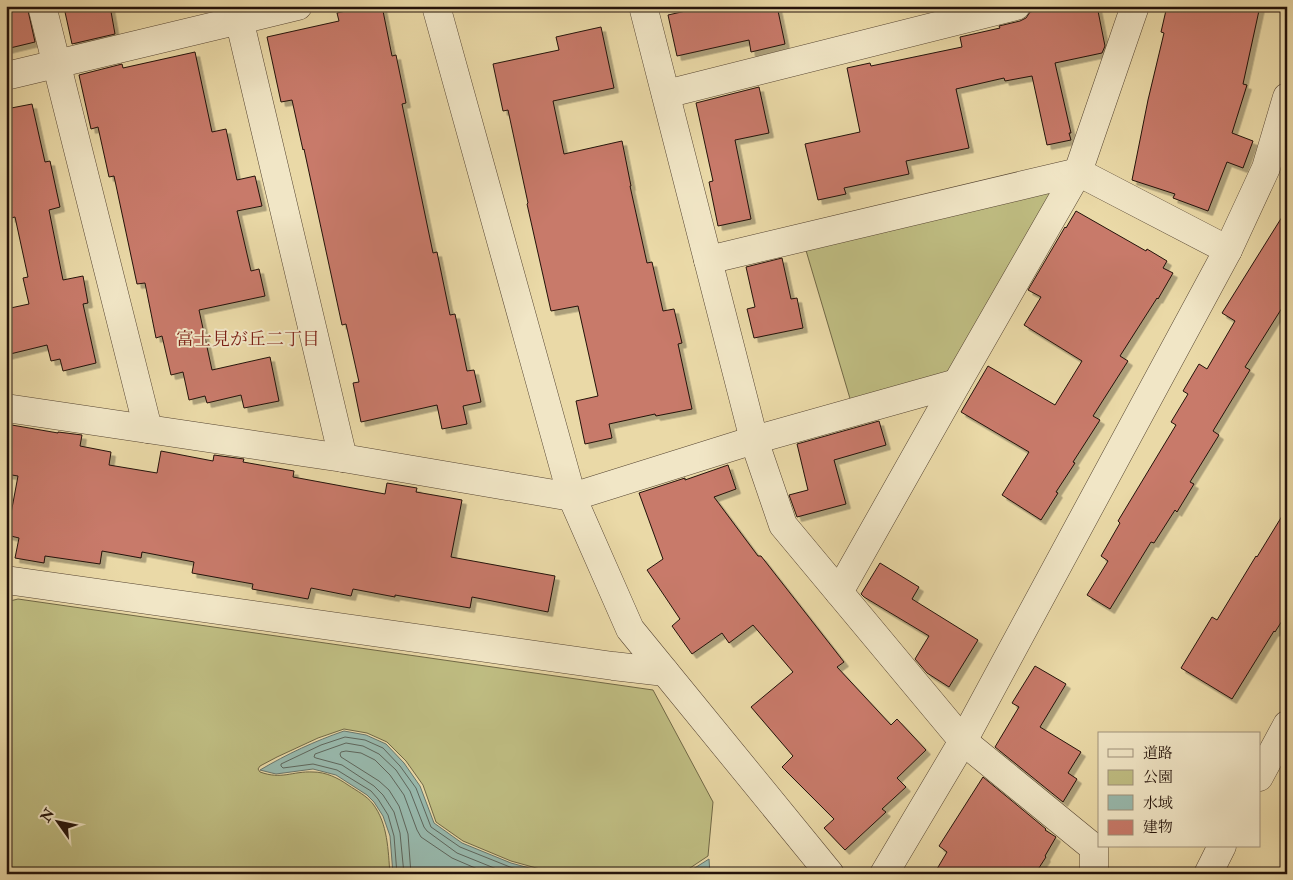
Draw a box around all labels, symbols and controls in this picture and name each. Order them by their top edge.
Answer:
district label: 富士見が丘二丁目 [176,328,320,351]
legend [1098,732,1260,848]
text: 道路 [1143,744,1173,763]
text: 公園 [1143,768,1173,787]
text: 水域 [1143,794,1173,813]
north arrow [32,798,82,848]
text: N [36,805,58,826]
text: 建物 [1143,818,1173,837]

